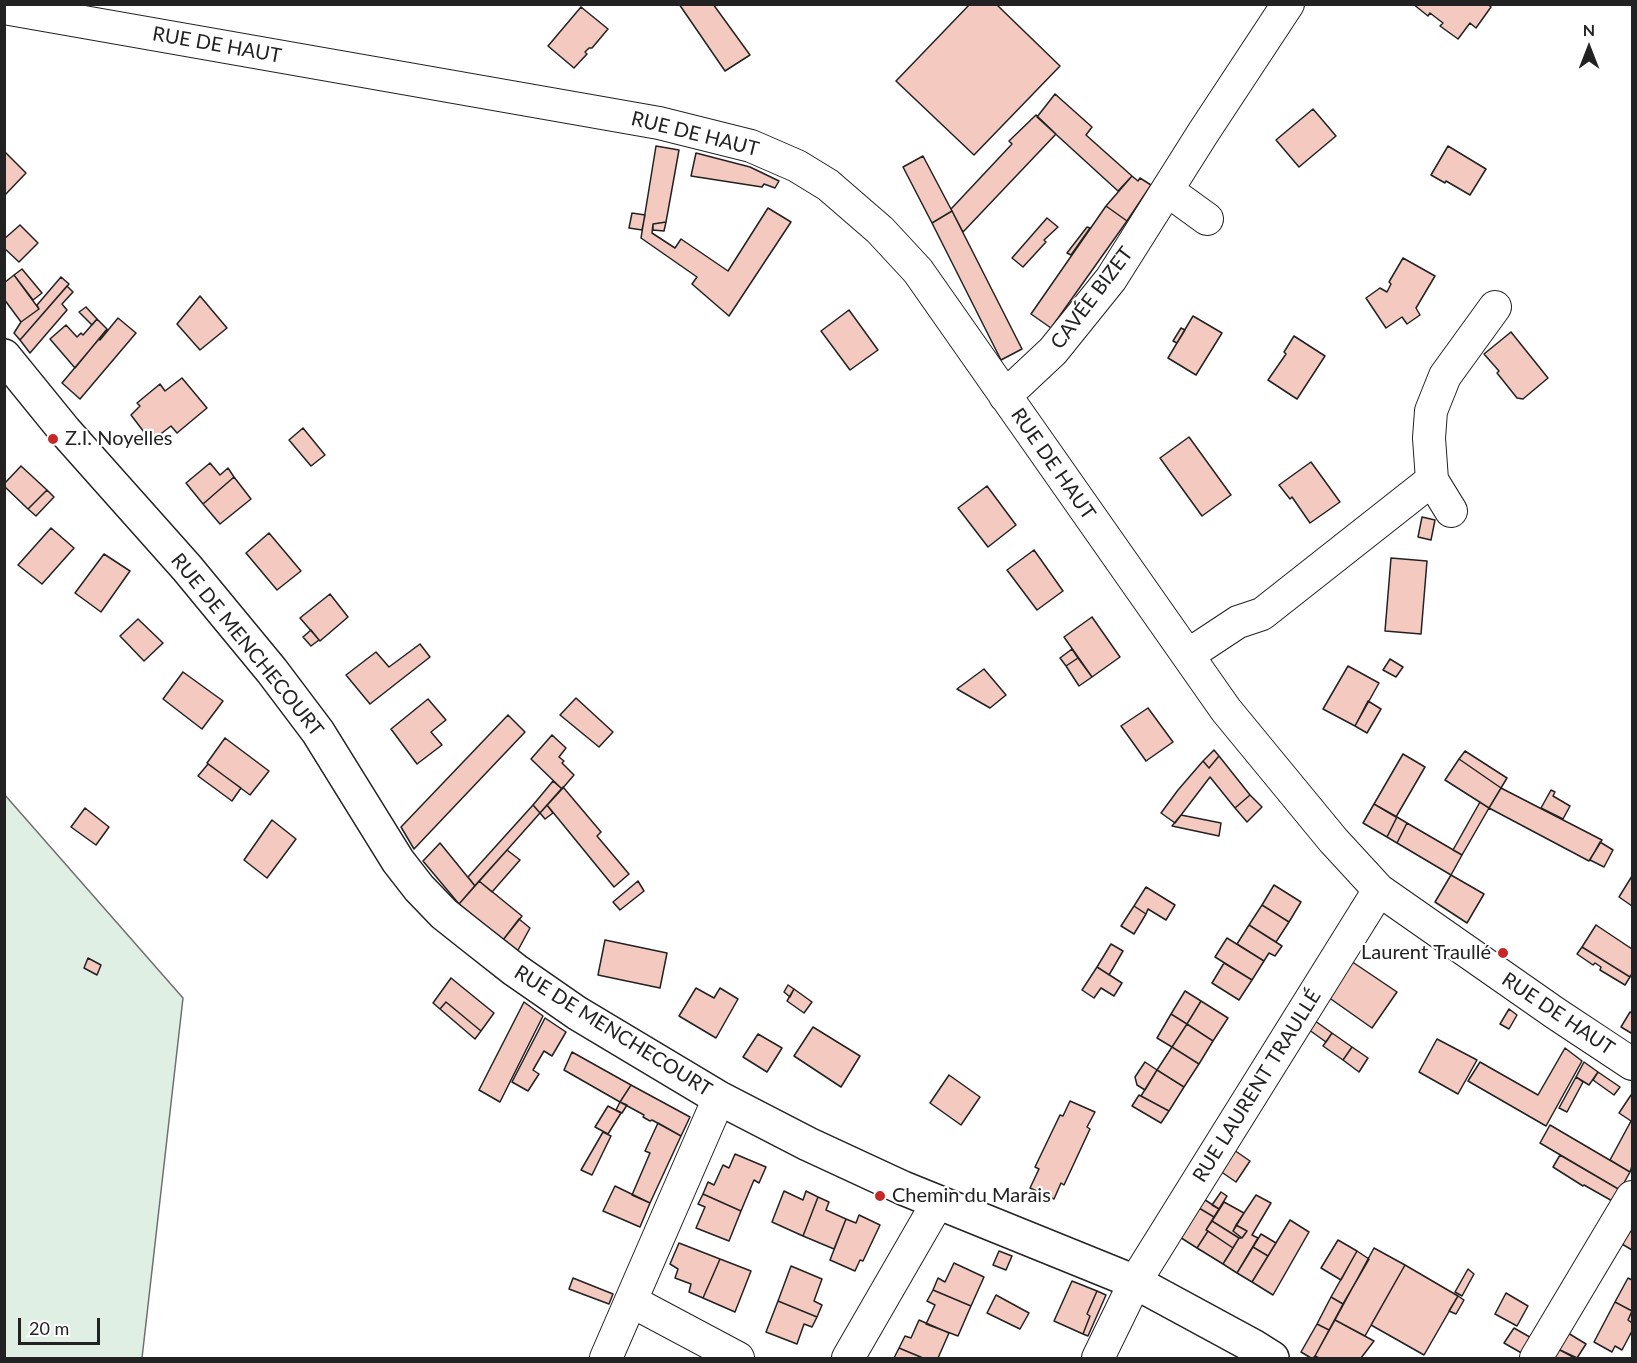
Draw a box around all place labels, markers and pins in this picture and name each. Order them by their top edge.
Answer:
place label: Z.I. Noyelles [65,427,172,451]
marker: Z.I. Noyelles [46,432,60,446]
place label: Laurent Traullé [1361,941,1491,965]
marker: Laurent Traullé [1496,946,1510,960]
place label: Chemin du Marais [892,1184,1051,1208]
marker: Chemin du Marais [873,1189,887,1203]

